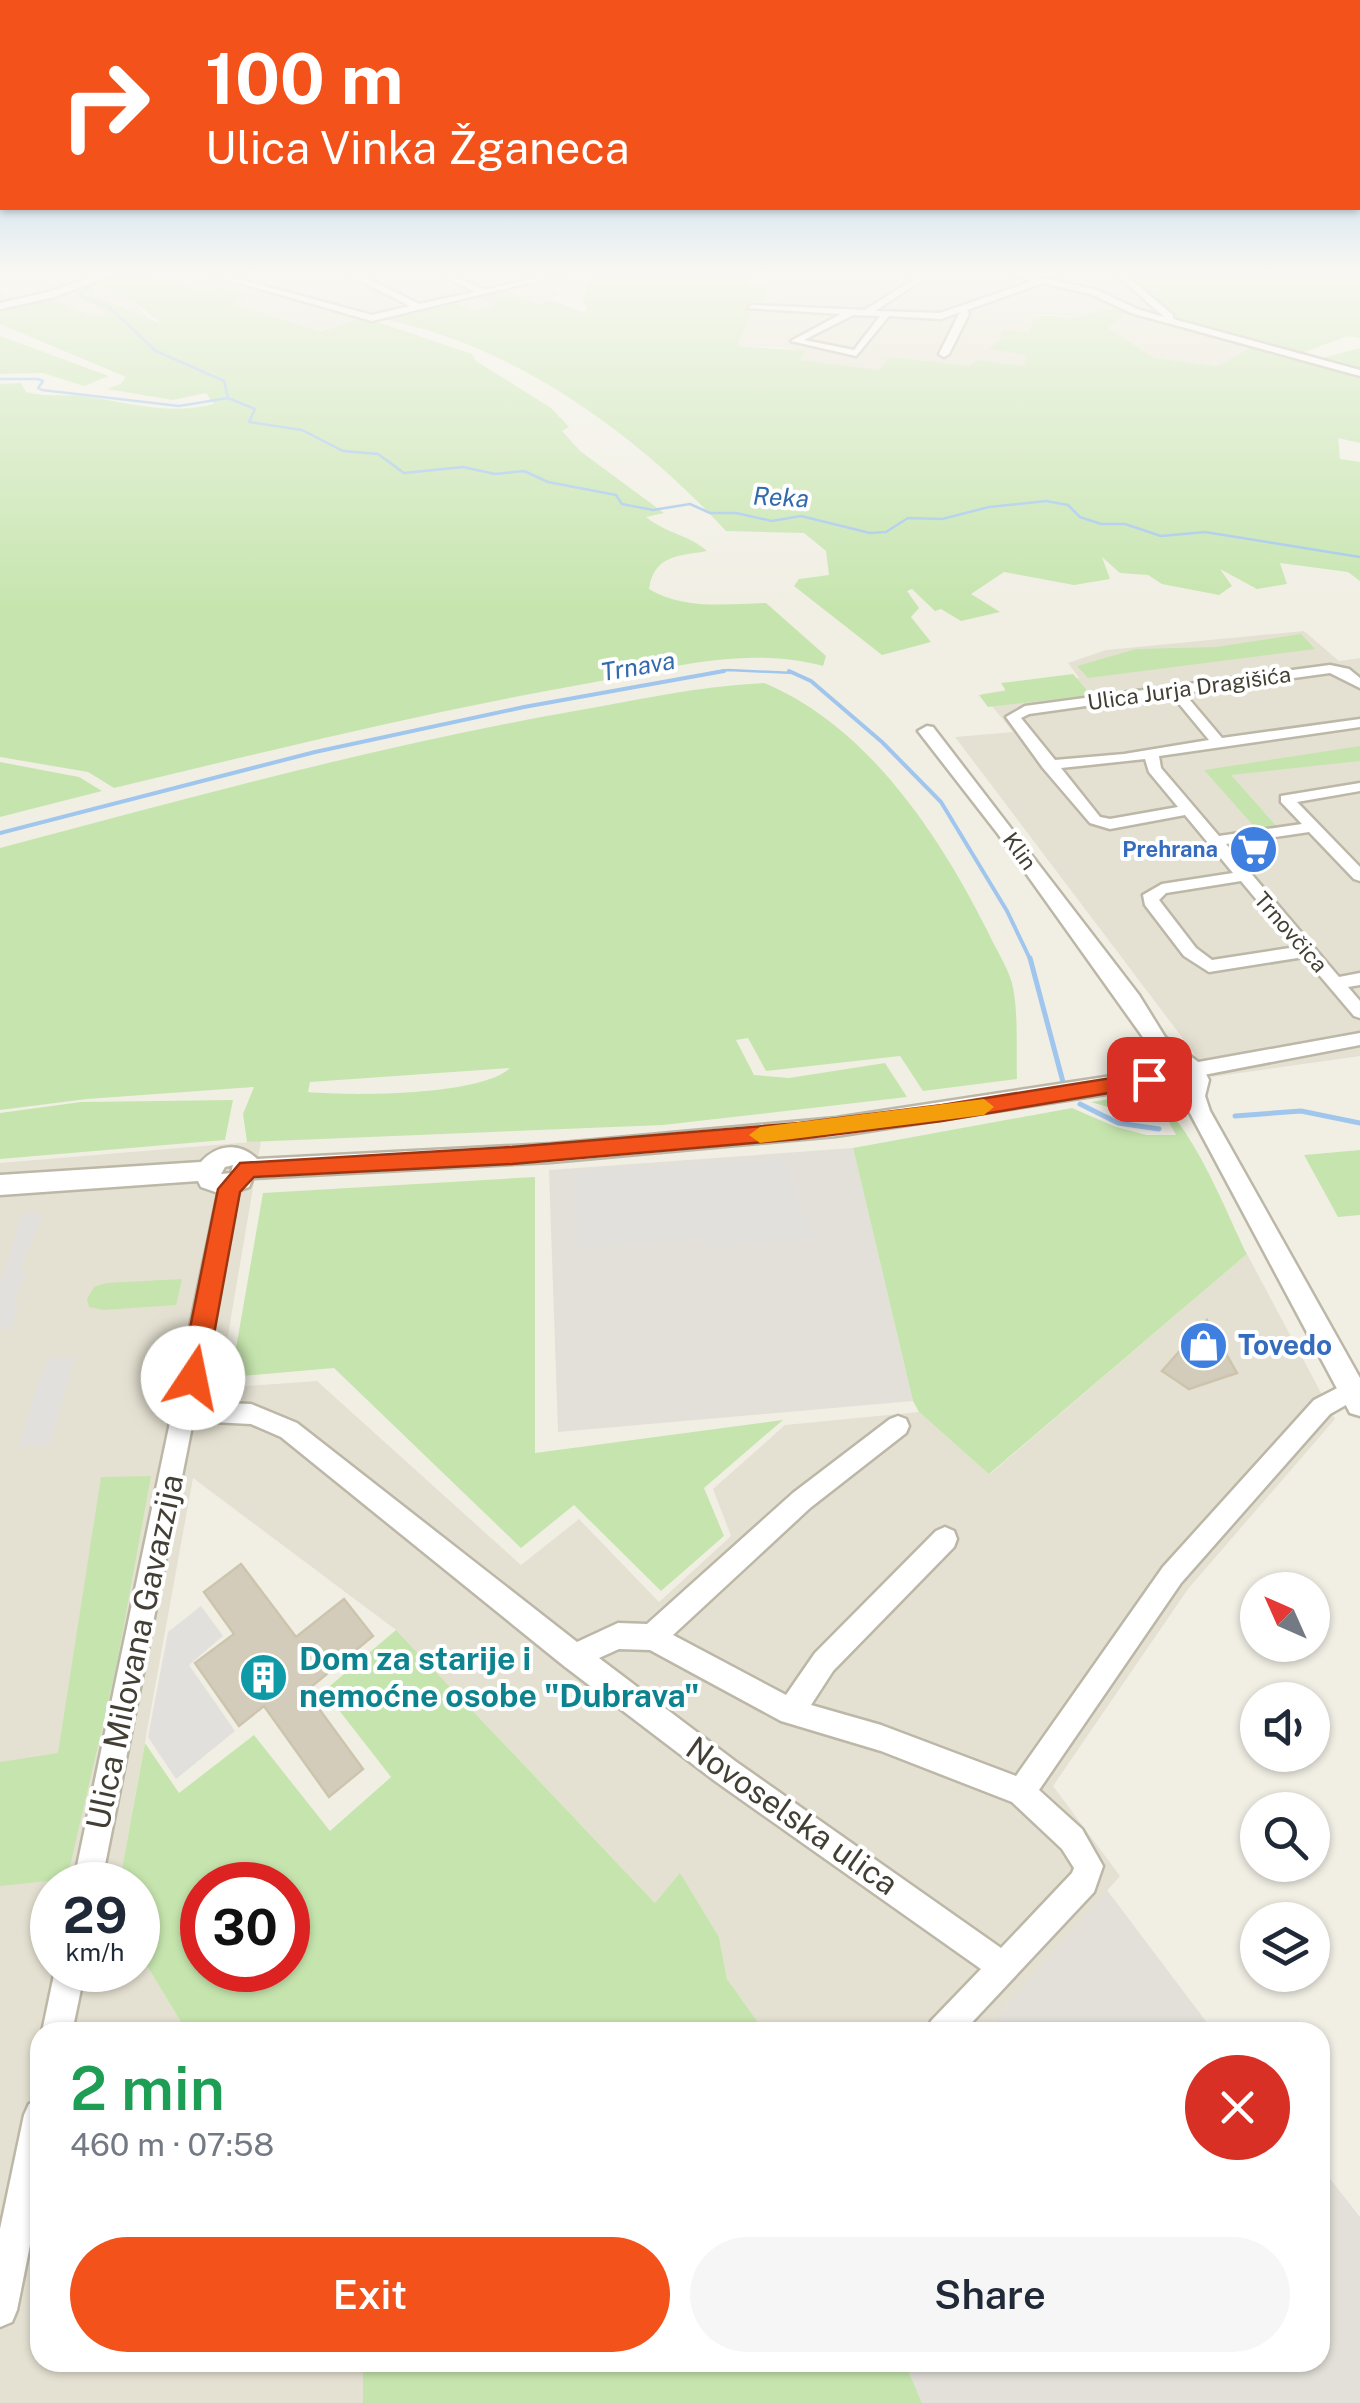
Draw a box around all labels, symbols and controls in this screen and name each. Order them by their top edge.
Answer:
text: 100 m [205,37,403,120]
icon: right [40,40,170,170]
text: Ulica Vinka Žganeca [205,121,630,174]
water label: Reka [752,481,810,513]
water label: Trnava [599,645,677,687]
street label: Ulica Jurja Dragišića [1085,661,1293,715]
supermarket icon: Prehrana [1227,823,1279,875]
street label: Klin [998,827,1042,875]
place label: Prehrana [1122,836,1218,862]
street label: Trnovčica [1249,886,1333,978]
pin [1107,1037,1192,1122]
icon: arrive [1122,1052,1177,1107]
shop icon: Tovedo [1177,1319,1229,1371]
position arrow [141,1326,245,1430]
place label: Tovedo [1238,1328,1332,1361]
street label: Ulica Milovana Gavazzija [79,1471,190,1833]
north arrow [1240,1572,1330,1662]
map controls [1240,1572,1330,1992]
place label: Dom za starije i nemoćne osobe "Dubrava" [299,1640,699,1714]
building icon: Dom za starije i nemoćne osobe "Dubrava" [238,1651,290,1703]
button: sound [1240,1682,1330,1772]
street label: Novoselska ulica [680,1729,905,1902]
button: search [1240,1792,1330,1882]
speed limit sign: 30 [180,1862,310,1992]
text: 29 [63,1885,127,1944]
button: layers [1240,1902,1330,1992]
text: km/h [66,1937,124,1967]
text: 2 min [70,2053,225,2124]
button: close [1185,2055,1290,2160]
text: 460 m · 07:58 [70,2126,274,2163]
button: Exit [70,2237,670,2352]
button: Share [690,2237,1290,2352]

